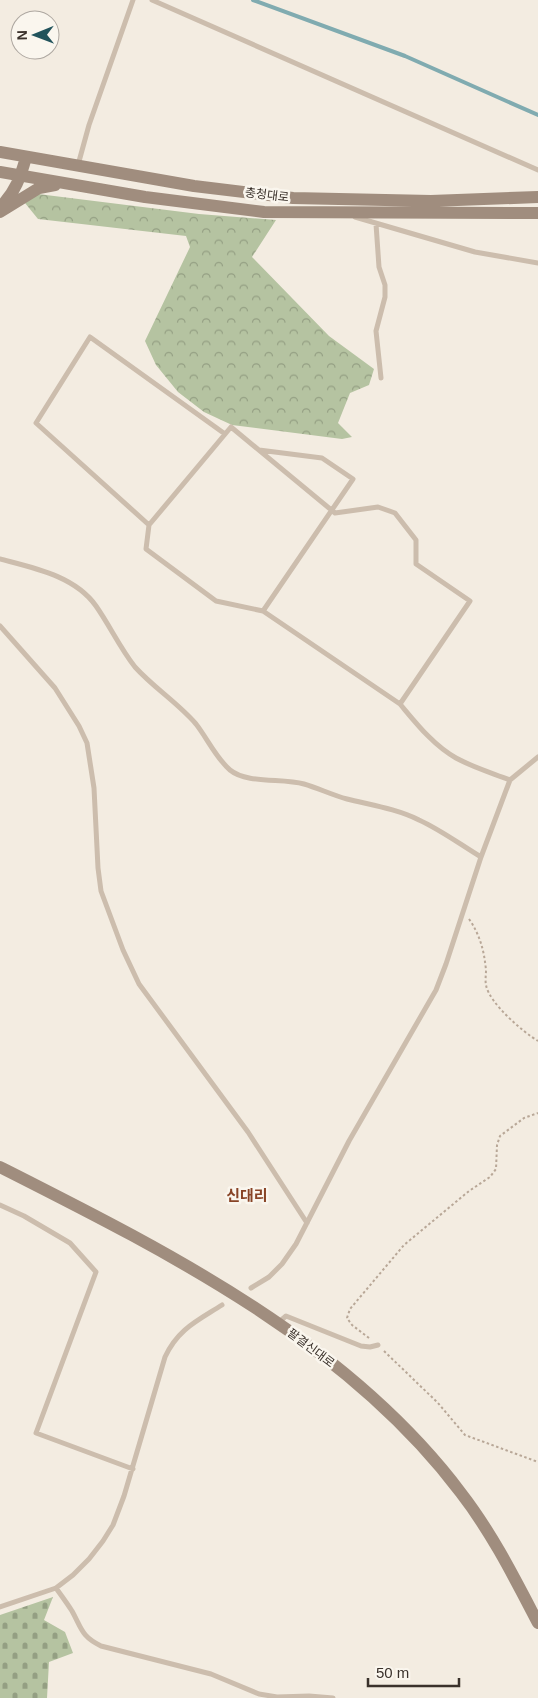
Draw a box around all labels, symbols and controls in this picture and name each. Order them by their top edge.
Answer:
north arrow [10,10,60,60]
text: N [14,30,30,40]
street label: 충청대로 [244,185,290,205]
district label: 신대리 [226,1187,268,1204]
street label: 팔결신대로 [285,1326,337,1370]
scale bar [368,1656,459,1688]
text: 50 m [376,1664,409,1681]

